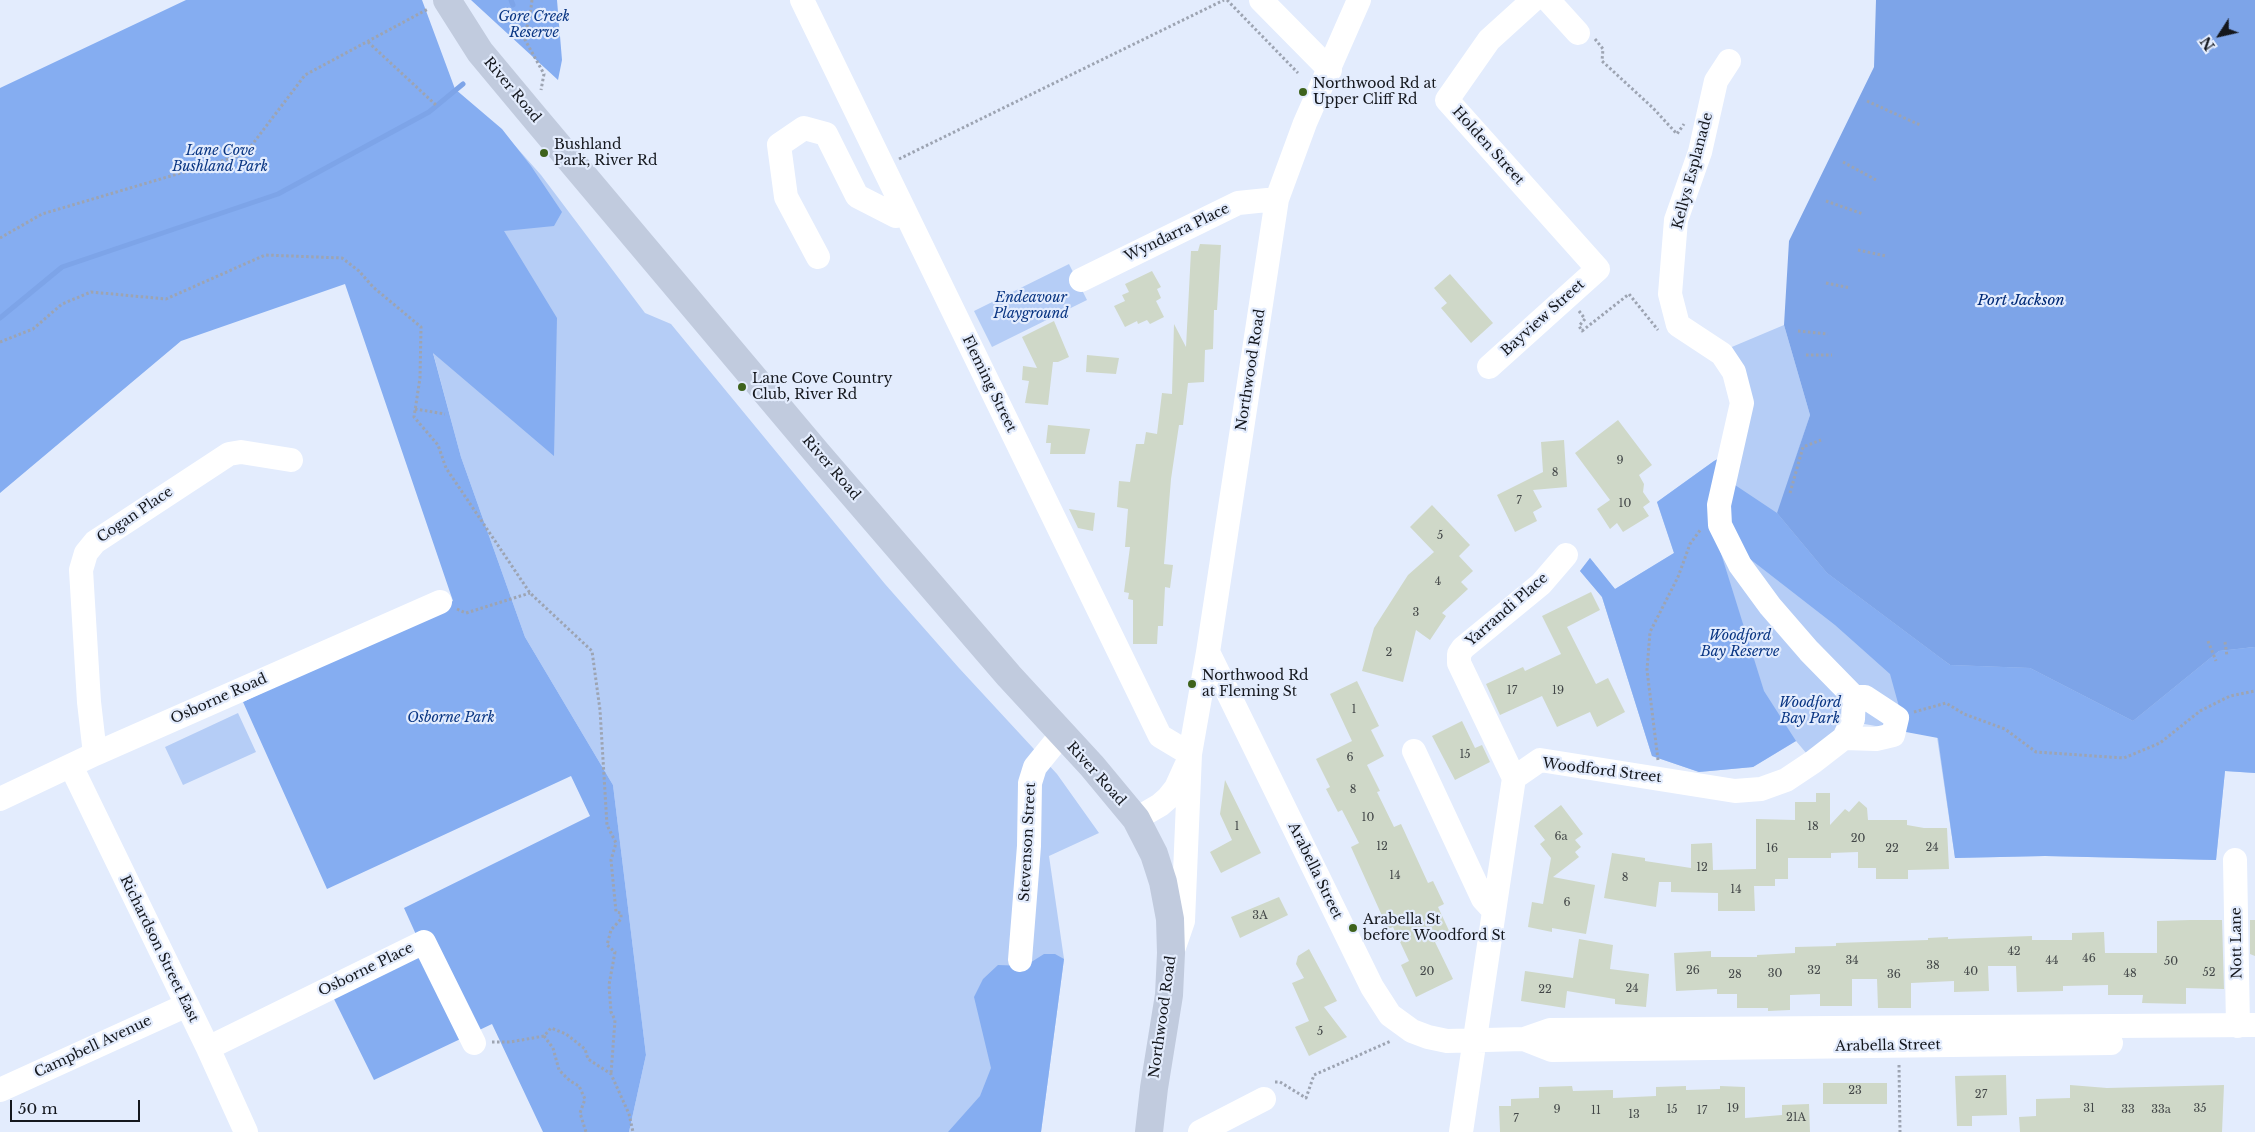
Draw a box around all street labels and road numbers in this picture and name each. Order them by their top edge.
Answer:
street label: River Road [480,54,544,126]
street label: Holden Street [1448,103,1528,189]
street label: Kellys Esplanade [1669,111,1717,231]
street label: Wyndarra Place [1122,200,1232,266]
street label: Bayview Street [1498,276,1588,360]
street label: Northwood Road [1233,308,1269,432]
street label: Fleming Street [958,333,1020,435]
street label: River Road [798,432,864,504]
street label: Cogan Place [94,484,176,546]
street label: Yarrandi Place [1463,570,1551,650]
street label: Osborne Road [168,670,270,728]
street label: River Road [1063,739,1129,809]
street label: Woodford Street [1541,755,1663,787]
street label: Stevenson Street [1016,782,1040,902]
street label: Arabella Street [1284,820,1346,922]
street label: Richardson Street East [116,873,202,1025]
street label: Nott Lane [2228,907,2246,979]
street label: Osborne Place [316,940,416,1000]
street label: Northwood Road [1146,955,1180,1079]
street label: Campbell Avenue [32,1013,154,1081]
street label: Arabella Street [1835,1037,1941,1055]

